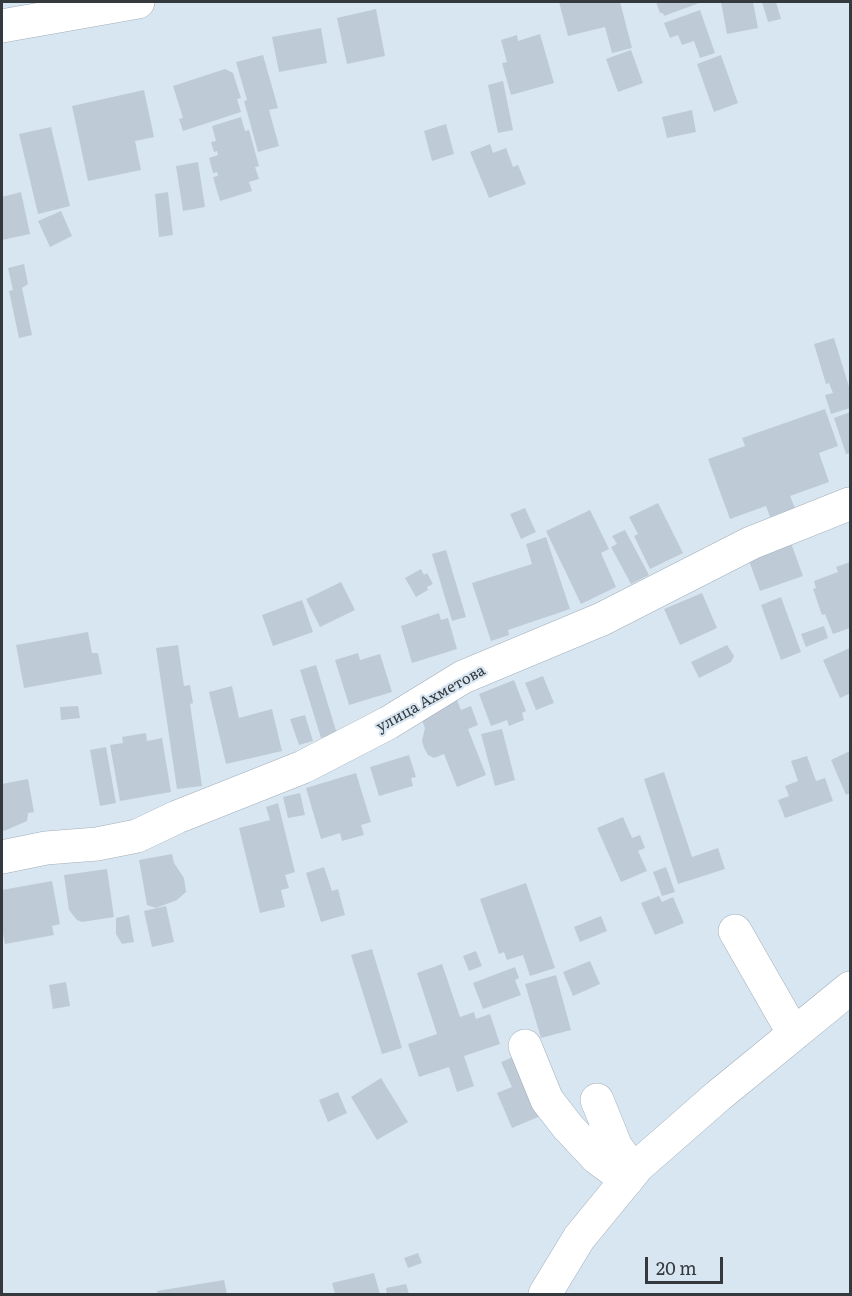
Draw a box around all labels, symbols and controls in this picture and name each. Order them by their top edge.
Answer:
street label: улица Ахметова [373,662,489,736]
scale bar [648,1245,726,1283]
text: 20 m [656,1254,697,1281]

